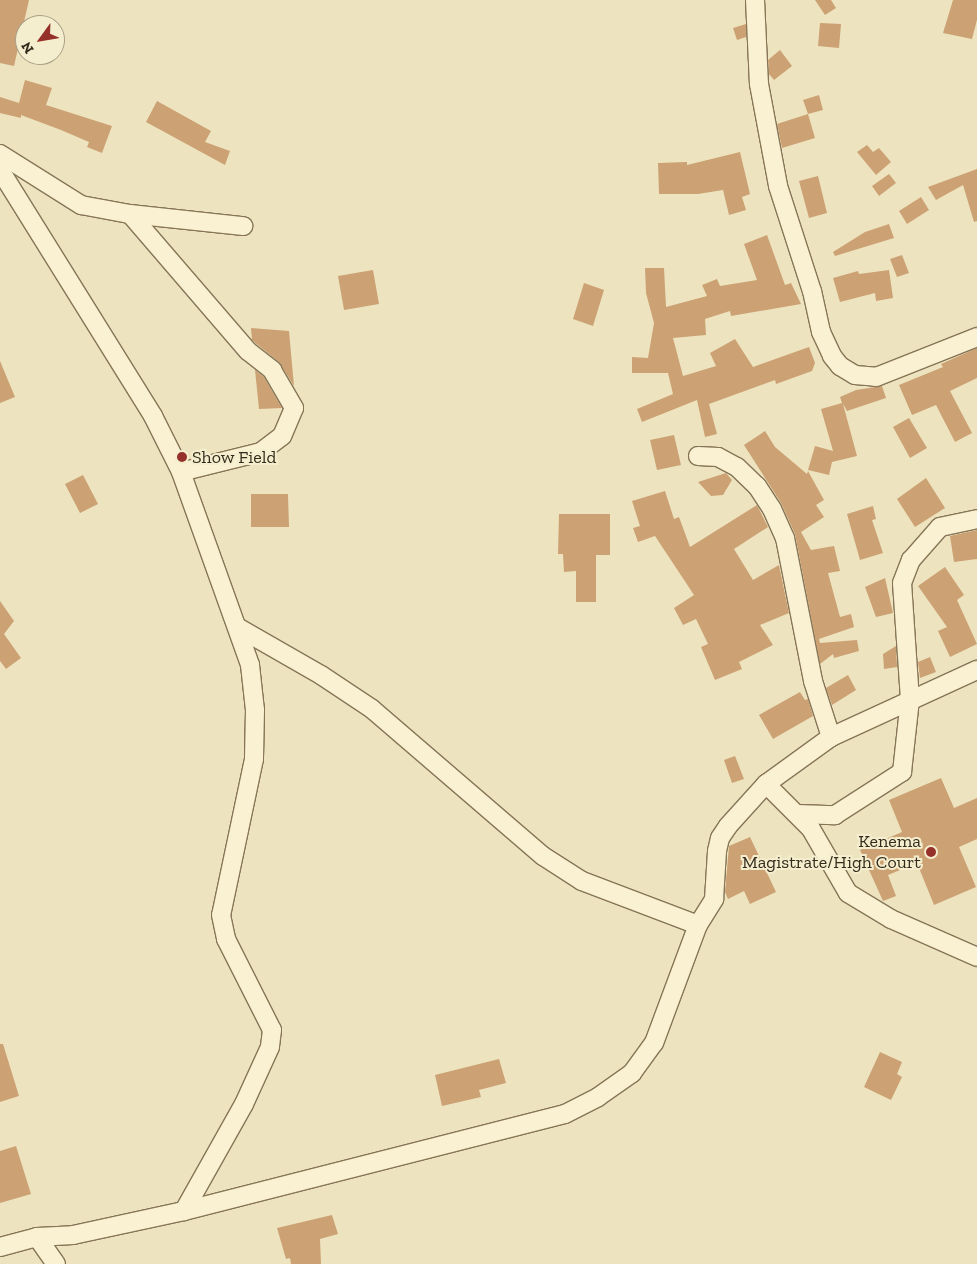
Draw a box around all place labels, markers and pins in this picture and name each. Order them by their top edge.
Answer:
place label: Show Field [192,446,277,468]
marker: Show Field [176,451,188,463]
place label: Kenema Magistrate/High Court [742,831,921,874]
marker: Kenema Magistrate/High Court [925,846,937,858]

